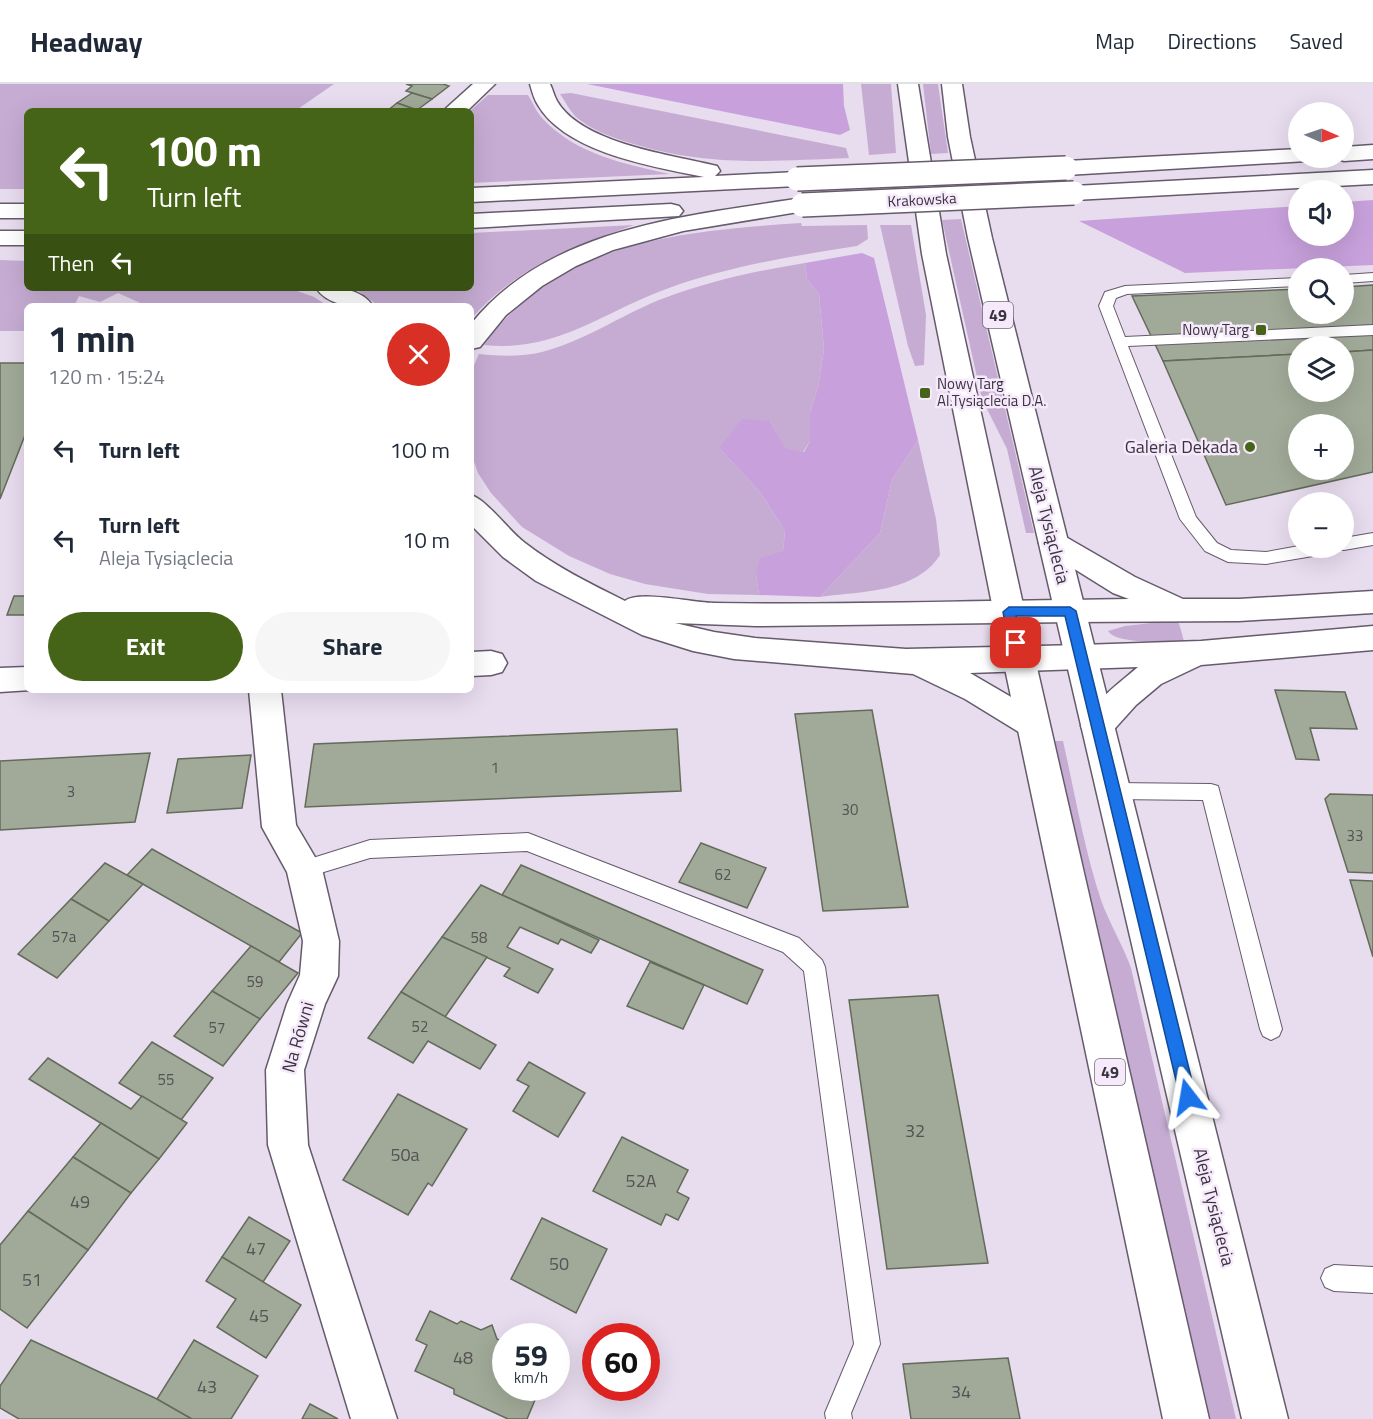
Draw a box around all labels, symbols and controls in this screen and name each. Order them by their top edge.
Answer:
text: Headway [30,20,142,63]
text: Map [1095,25,1135,57]
text: Directions [1168,25,1257,57]
text: Saved [1290,25,1343,57]
north arrow [1288,102,1354,168]
map controls [1288,102,1354,558]
text: 100 m [147,118,262,182]
icon: left [48,132,126,210]
text: Turn left [147,176,241,217]
button: sound [1288,180,1354,246]
street label: Krakowska [887,186,958,213]
text: Then [48,246,94,280]
icon: left [106,246,139,279]
button: search [1288,258,1354,324]
road number: 49 [983,302,1013,328]
text: 1 min [48,311,135,366]
place label: Nowy Targ [1182,318,1249,341]
button: close [387,323,450,386]
marker: Nowy Targ [1254,323,1268,337]
button: layers [1288,336,1354,402]
text: 120 m · 15:24 [48,361,165,392]
place label: Nowy Targ Al.Tysiąclecia D.A. [937,372,1047,412]
marker: Nowy Targ Al.Tysiąclecia D.A. [918,386,932,400]
button: + [1288,414,1354,480]
text: Turn left [99,433,180,467]
text: 100 m [390,433,450,467]
place label: Galeria Dekada [1125,433,1238,460]
icon: left [48,434,81,467]
marker: Galeria Dekada [1243,440,1257,454]
street label: Aleja Tysiąclecia [1022,463,1077,587]
button: − [1288,492,1354,558]
text: Turn left [99,508,180,542]
text: 10 m [402,523,450,557]
icon: left [48,524,81,557]
text: Aleja Tysiąclecia [99,542,233,573]
button: Exit [48,612,243,681]
button: Share [255,612,450,681]
pin [990,617,1041,668]
icon: arrive [999,626,1032,659]
house number: 1 [491,756,499,779]
house number: 3 [67,780,75,803]
house number: 30 [842,798,858,821]
house number: 33 [1347,824,1363,847]
house number: 62 [715,863,731,886]
house number: 57a [52,925,77,948]
house number: 58 [471,926,487,949]
house number: 59 [247,970,263,993]
street label: Na Równi [275,998,321,1076]
house number: 52 [412,1015,428,1038]
house number: 57 [209,1016,225,1039]
road number: 49 [1095,1059,1125,1085]
position arrow [1156,1065,1220,1129]
house number: 55 [158,1068,174,1091]
house number: 32 [905,1117,925,1144]
house number: 50a [390,1141,420,1168]
street label: Aleja Tysiąclecia [1187,1145,1242,1269]
house number: 52A [626,1167,657,1194]
house number: 49 [70,1188,90,1215]
house number: 47 [246,1235,266,1262]
house number: 50 [549,1250,569,1277]
house number: 51 [22,1266,42,1293]
house number: 45 [249,1302,269,1329]
speed limit sign: 60 [582,1323,660,1401]
text: 59 [514,1332,548,1378]
house number: 48 [453,1344,473,1371]
text: km/h [514,1366,548,1389]
house number: 43 [197,1373,217,1400]
house number: 34 [951,1378,971,1405]

